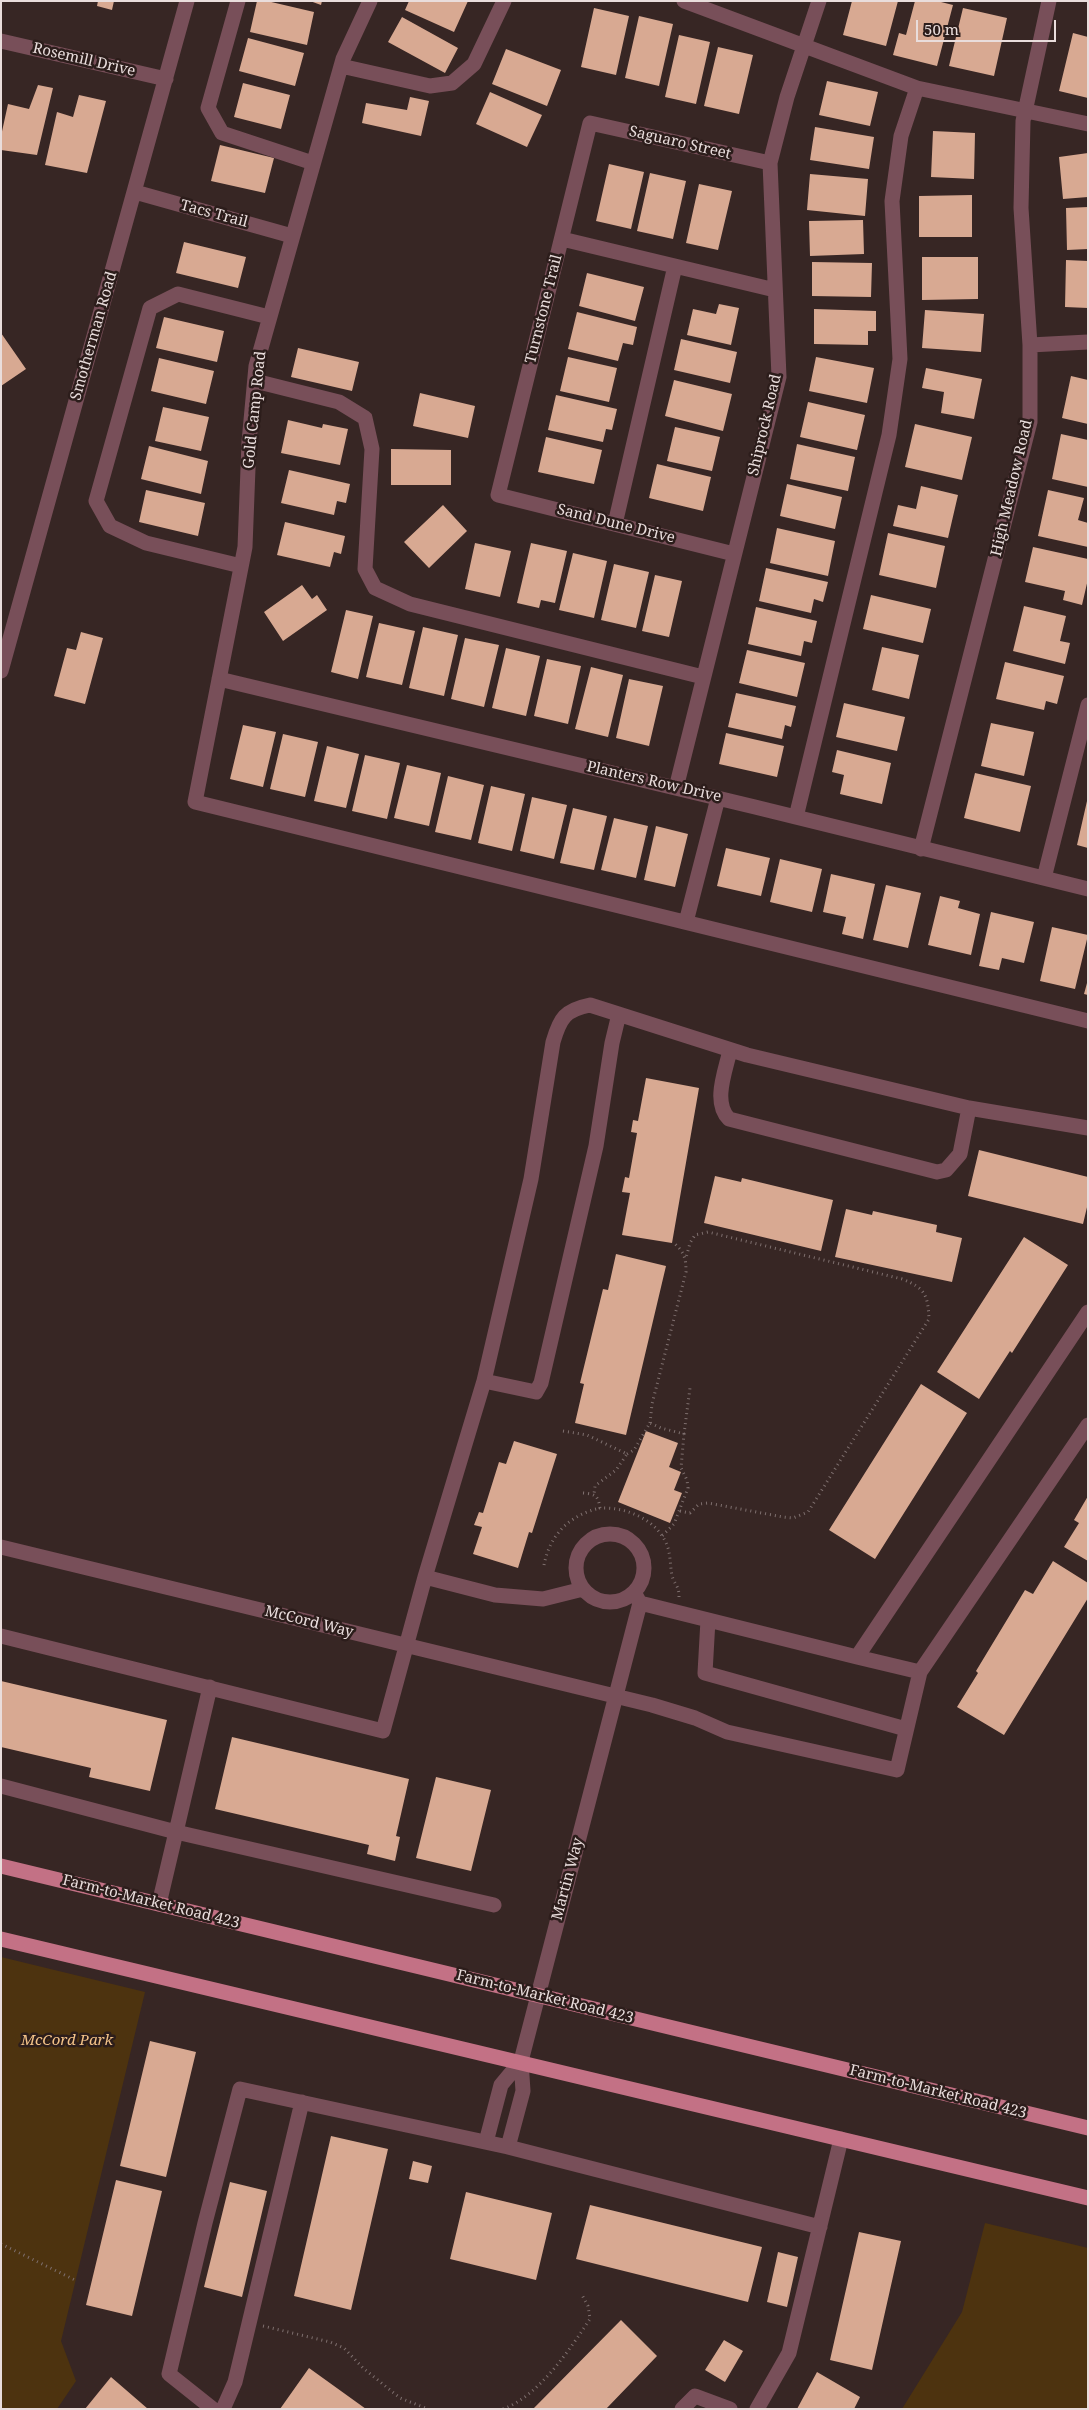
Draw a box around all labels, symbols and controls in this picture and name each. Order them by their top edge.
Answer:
scale bar [919,10,1059,42]
text: 50 m [924,19,959,39]
street label: Rosemill Drive [31,39,137,81]
street label: Saguaro Street [627,123,733,163]
street label: Tacs Trail [178,196,250,232]
street label: Turnstone Trail [522,253,566,365]
street label: Smotherman Road [67,269,121,403]
street label: Gold Camp Road [240,350,270,470]
street label: Shiprock Road [745,372,785,478]
street label: High Meadow Road [988,418,1036,558]
street label: Sand Dune Drive [555,501,677,547]
street label: Planters Row Drive [585,758,723,806]
street label: McCord Way [263,1602,355,1642]
street label: Martin Way [548,1836,588,1922]
street label: Farm-to-Market Road 423 [61,1871,241,1933]
street label: Farm-to-Market Road 423 [455,1966,635,2028]
park label: McCord Park [21,2032,113,2050]
street label: Farm-to-Market Road 423 [848,2061,1028,2123]

